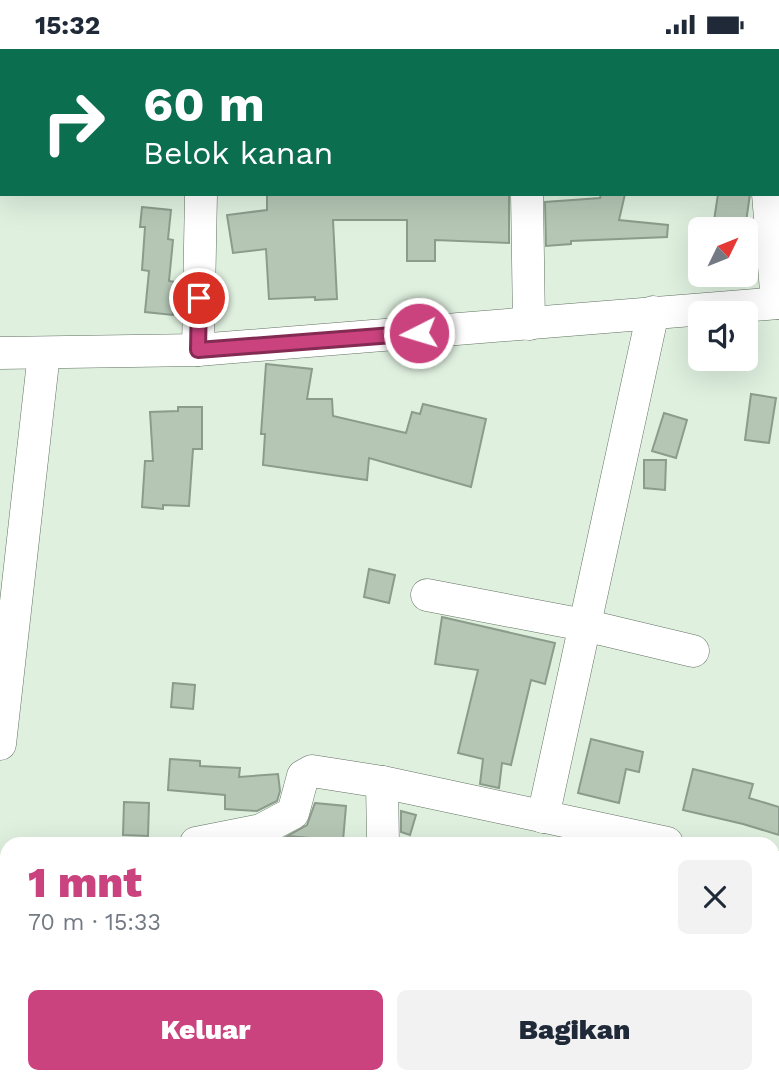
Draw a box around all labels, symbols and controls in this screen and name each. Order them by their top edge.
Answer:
text: 15:32 [35,10,100,40]
text: 60 m [143,75,265,133]
icon: right [28,77,119,168]
text: Belok kanan [143,134,333,172]
north arrow [688,217,758,287]
map controls [688,217,758,371]
pin [169,268,229,328]
icon: arrive [180,279,218,317]
position arrow [382,296,456,370]
button: sound [688,301,758,371]
text: 1 mnt [28,858,142,907]
button: close [678,860,752,934]
text: 70 m · 15:33 [28,909,161,936]
button: Keluar [28,990,383,1070]
button: Bagikan [397,990,752,1070]

